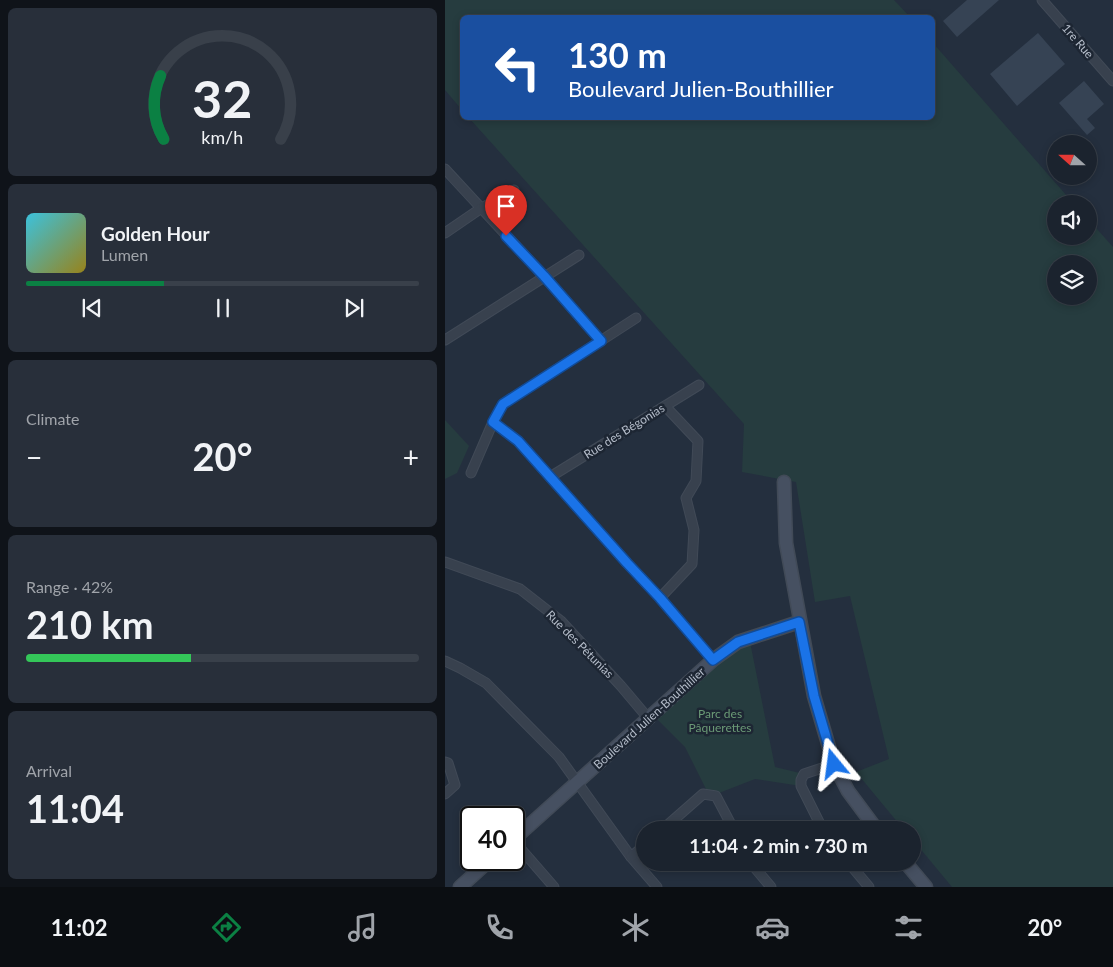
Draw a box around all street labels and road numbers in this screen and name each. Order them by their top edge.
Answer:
street label: 1re Rue [1059,21,1097,61]
street label: Rue des Bégonias [581,400,667,462]
street label: Rue des Pétunias [543,607,617,681]
street label: Boulevard Julien-Bouthillier [590,664,708,772]

